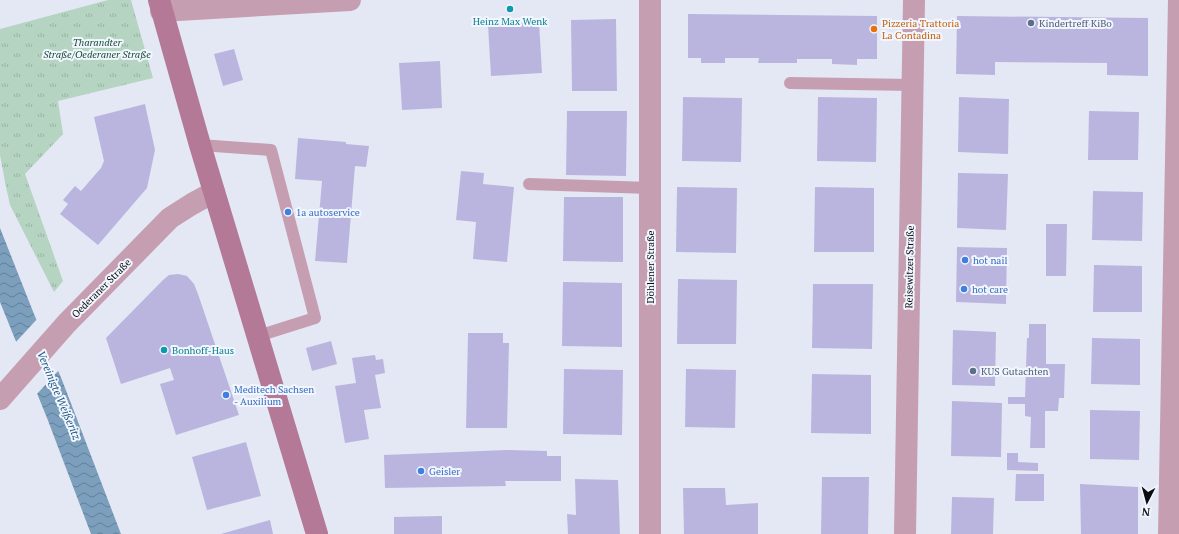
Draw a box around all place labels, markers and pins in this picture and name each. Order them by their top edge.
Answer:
marker: Heinz Max Wenk [505,4,515,14]
place label: Heinz Max Wenk [473,15,548,28]
place label: Pizzeria Trattoria La Contadina [882,17,959,42]
place label: Kindertreff KiBo [1039,17,1112,30]
marker: Kindertreff KiBo [1026,18,1036,28]
marker: Pizzeria Trattoria La Contadina [869,24,879,34]
place label: 1a autoservice [296,206,360,219]
marker: 1a autoservice [283,207,293,217]
place label: hot nail [973,254,1007,267]
marker: hot nail [960,255,970,265]
place label: hot care [972,283,1008,296]
marker: hot care [959,284,969,294]
place label: Bonhoff-Haus [172,344,234,357]
marker: Bonhoff-Haus [159,345,169,355]
place label: KUS Gutachten [981,365,1049,378]
marker: KUS Gutachten [968,366,978,376]
place label: Meditech Sachsen - Auxilium [234,383,314,408]
marker: Meditech Sachsen - Auxilium [221,390,231,400]
place label: Geisler [429,465,460,478]
marker: Geisler [416,466,426,476]

